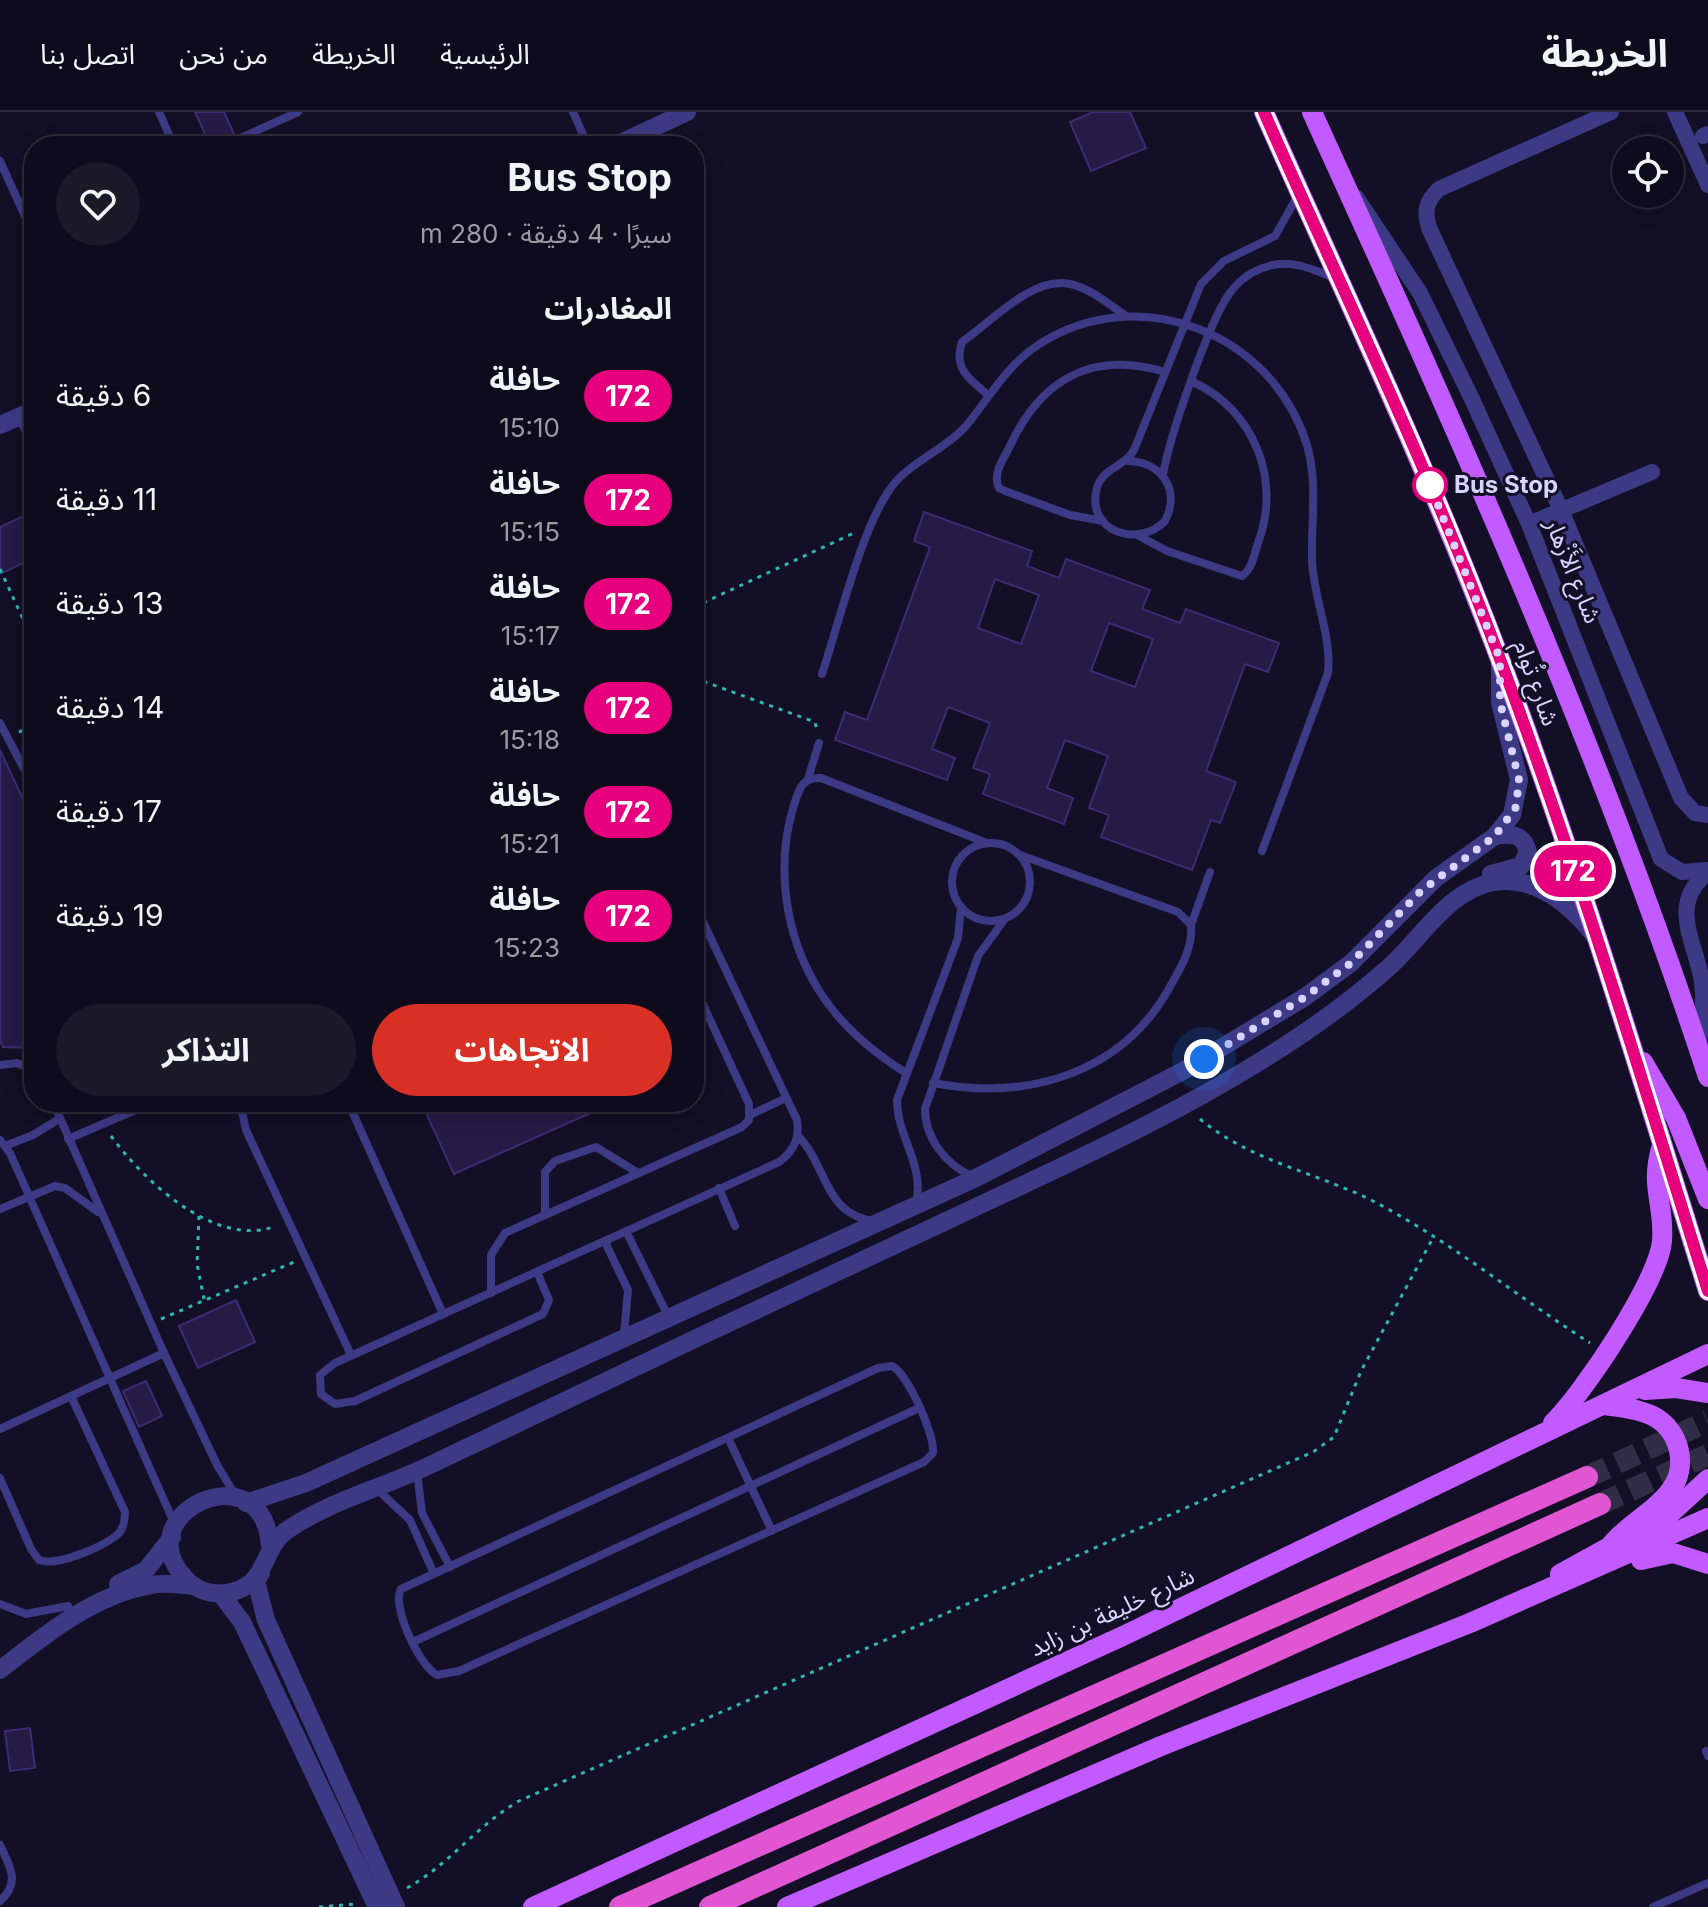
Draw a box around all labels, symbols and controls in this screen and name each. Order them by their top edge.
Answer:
text: الخريطة [1542,30,1668,76]
text: اتصل بنا [40,37,135,71]
text: من نحن [179,37,268,71]
text: الخريطة [312,37,396,71]
text: الرئيسية [440,37,530,71]
map controls [1612,136,1684,208]
button: locate [1612,136,1684,208]
text: Bus Stop [507,154,672,200]
button: heart [56,162,140,246]
text: سيرًا · 4 دقيقة · 280 m [420,218,672,249]
text: المغادرات [544,290,672,326]
text: حافلة [489,361,560,397]
text: 6 دقيقة [56,377,151,413]
text: 172 [605,379,651,413]
text: 15:10 [499,412,560,443]
text: حافلة [489,465,560,501]
marker: Bus Stop [1413,468,1447,502]
place label: Bus Stop [1454,470,1558,499]
text: 11 دقيقة [56,481,157,517]
text: 172 [605,483,651,517]
street label: شارع الأَزْهار [1536,512,1610,629]
text: 15:15 [500,516,560,547]
text: حافلة [489,569,560,605]
text: 13 دقيقة [56,585,164,621]
text: 172 [605,587,651,621]
text: 15:17 [501,620,560,651]
street label: شارع تُوام [1504,635,1567,731]
text: حافلة [489,673,560,709]
text: 14 دقيقة [56,689,164,725]
text: 172 [605,691,651,725]
text: 15:18 [499,724,560,755]
text: حافلة [489,777,560,813]
text: 17 دقيقة [56,793,162,829]
text: 172 [605,795,651,829]
text: 15:21 [500,828,560,859]
line badge: 172 [1527,845,1619,897]
text: 172 [1550,854,1596,888]
text: حافلة [489,881,560,917]
text: 19 دقيقة [56,897,164,933]
text: 172 [605,899,651,933]
text: 15:23 [494,932,560,963]
button: التذاكر [56,1004,356,1096]
button: الاتجاهات [372,1004,672,1096]
your location [1184,1039,1224,1079]
street label: شارع خليفة بن زايد [1025,1561,1200,1665]

